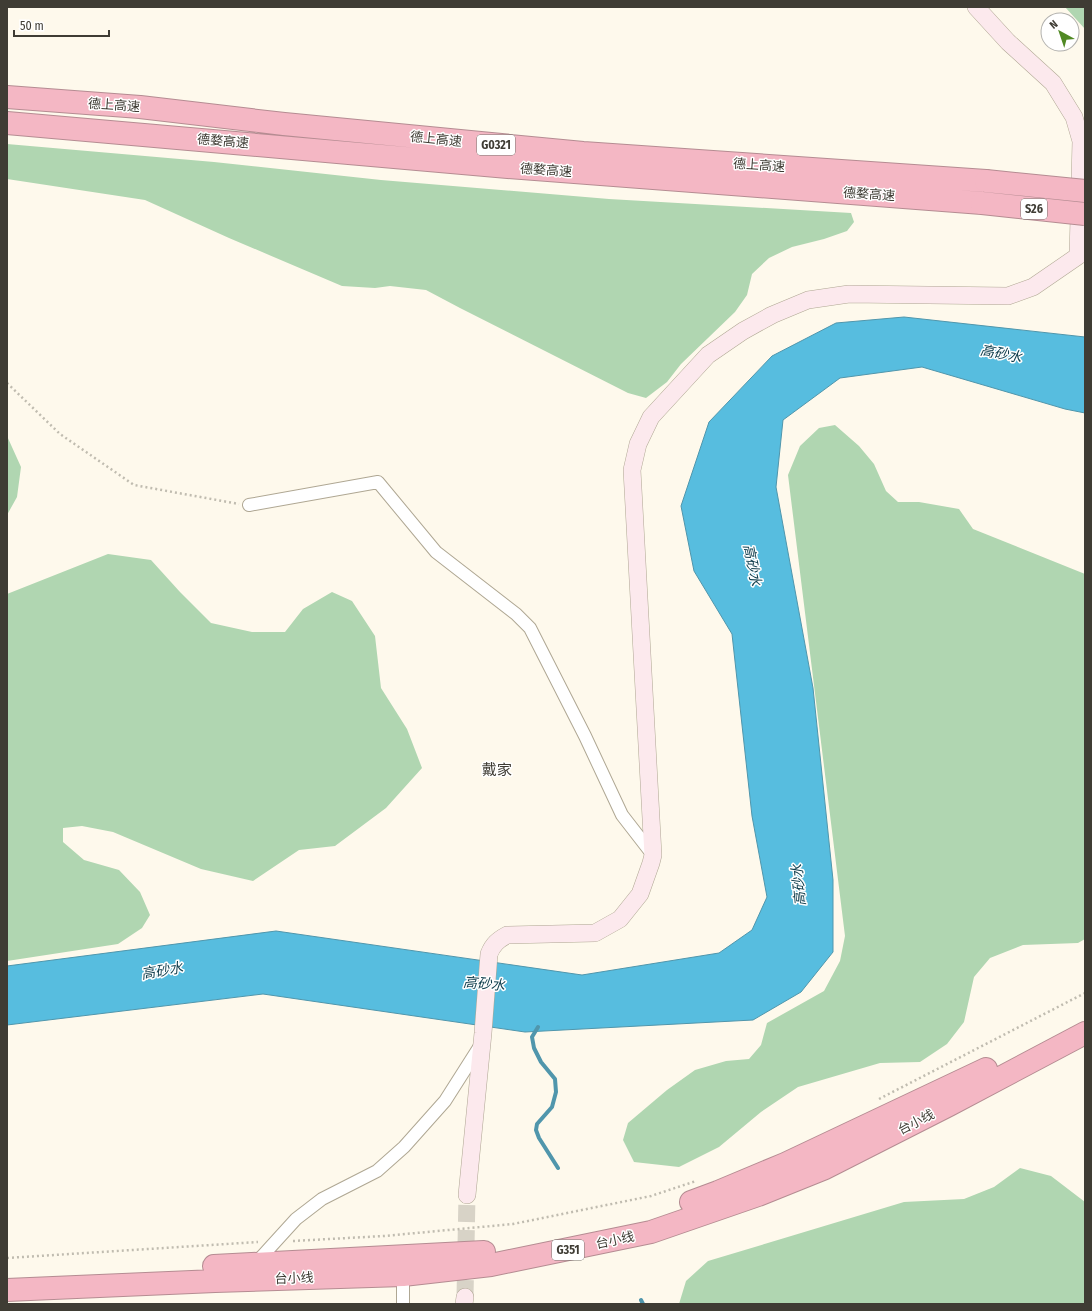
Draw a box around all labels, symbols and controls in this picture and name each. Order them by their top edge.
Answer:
scale bar [14,12,109,38]
north arrow [1040,12,1080,52]
text: N [1047,18,1061,32]
text: 50 m [20,19,44,33]
street label: 德上高速 [88,96,140,114]
street label: 德上高速 [409,129,463,149]
street label: 德婺高速 [196,131,250,151]
road number: G0321 [477,135,515,155]
street label: 德上高速 [733,156,785,174]
street label: 德婺高速 [520,161,572,179]
street label: 德婺高速 [843,185,895,203]
road number: S26 [1021,199,1047,219]
water label: 高砂水 [979,342,1024,367]
water label: 高砂水 [740,543,765,588]
district label: 戴家 [482,761,512,779]
water label: 高砂水 [789,862,809,907]
water label: 高砂水 [140,959,185,983]
water label: 高砂水 [462,974,507,994]
street label: 台小线 [895,1106,937,1138]
street label: 台小线 [594,1229,636,1251]
road number: G351 [552,1240,584,1260]
street label: 台小线 [274,1270,314,1286]

